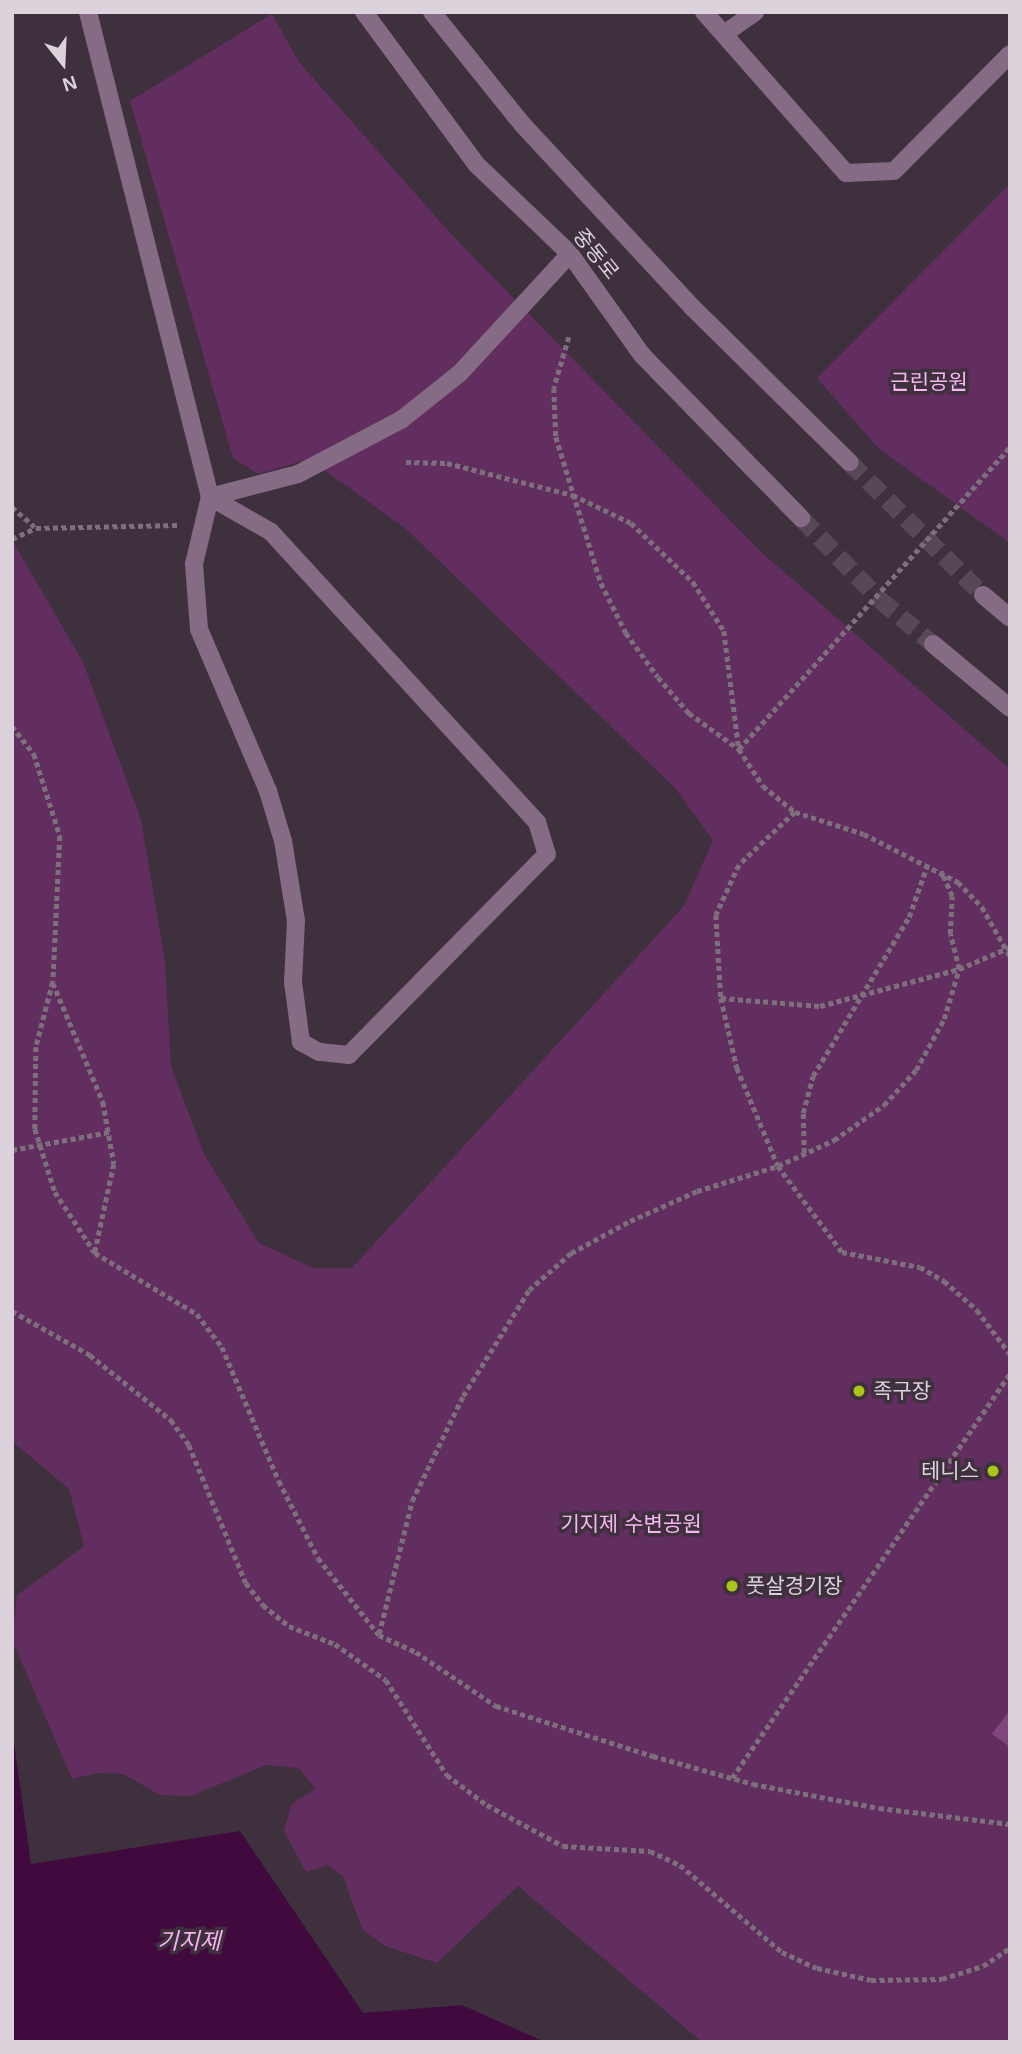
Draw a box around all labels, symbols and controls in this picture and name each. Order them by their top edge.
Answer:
north arrow [28,28,98,98]
text: N [60,71,79,96]
street label: 중동로 [568,224,624,284]
park label: 근린공원 [890,369,968,395]
place label: 족구장 [873,1378,931,1404]
marker: 족구장 [851,1383,867,1399]
place label: 테니스 [921,1458,979,1484]
marker: 테니스 [985,1463,1001,1479]
park label: 기지제 수변공원 [560,1511,702,1537]
place label: 풋살경기장 [746,1573,843,1599]
marker: 풋살경기장 [724,1578,740,1594]
water label: 기지제 [157,1927,221,1955]

